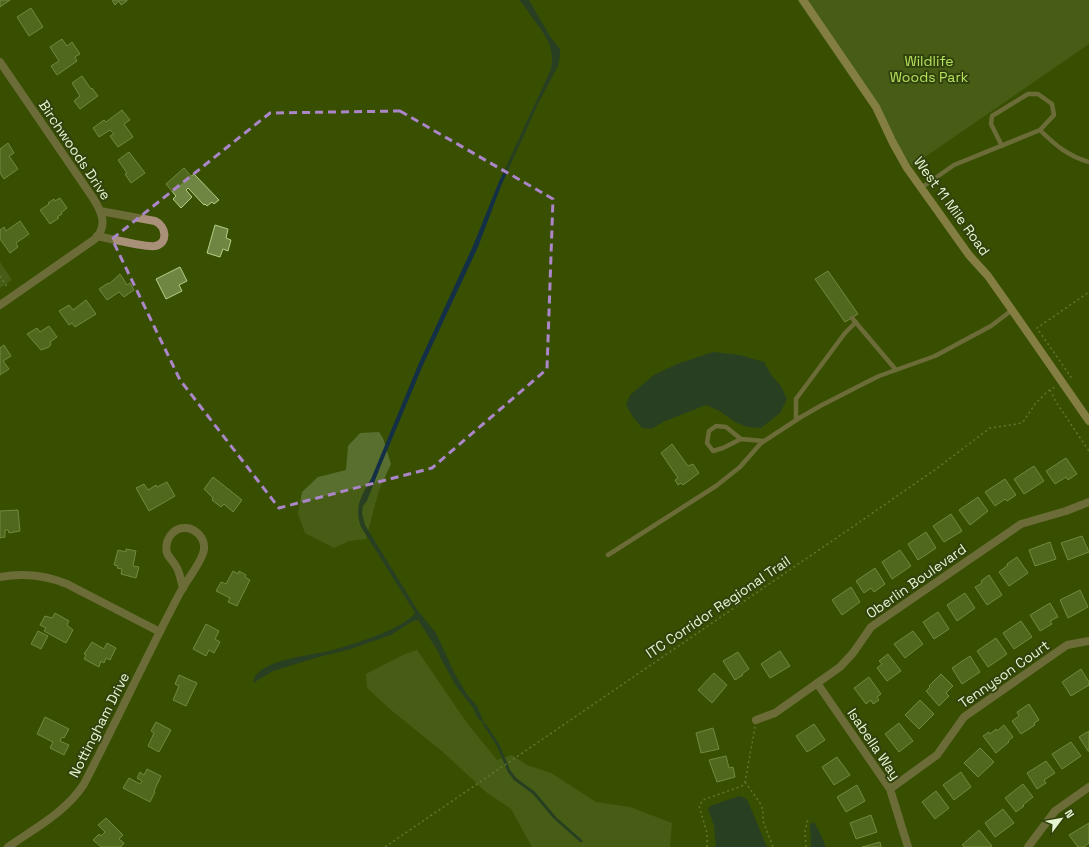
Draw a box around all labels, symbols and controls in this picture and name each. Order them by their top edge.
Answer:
park label: Wildlife Woods Park [890,52,969,86]
street label: Birchwoods Drive [35,97,115,203]
street label: West 11 Mile Road [910,153,994,259]
street label: Oberlin Boulevard [862,540,970,622]
street label: ITC Corridor Regional Trail [642,552,794,662]
street label: Tennyson Court [955,636,1053,712]
street label: Nottingham Drive [65,669,133,781]
street label: Isabella Way [843,705,905,783]
north arrow [1041,799,1081,839]
text: N [1062,807,1077,821]

